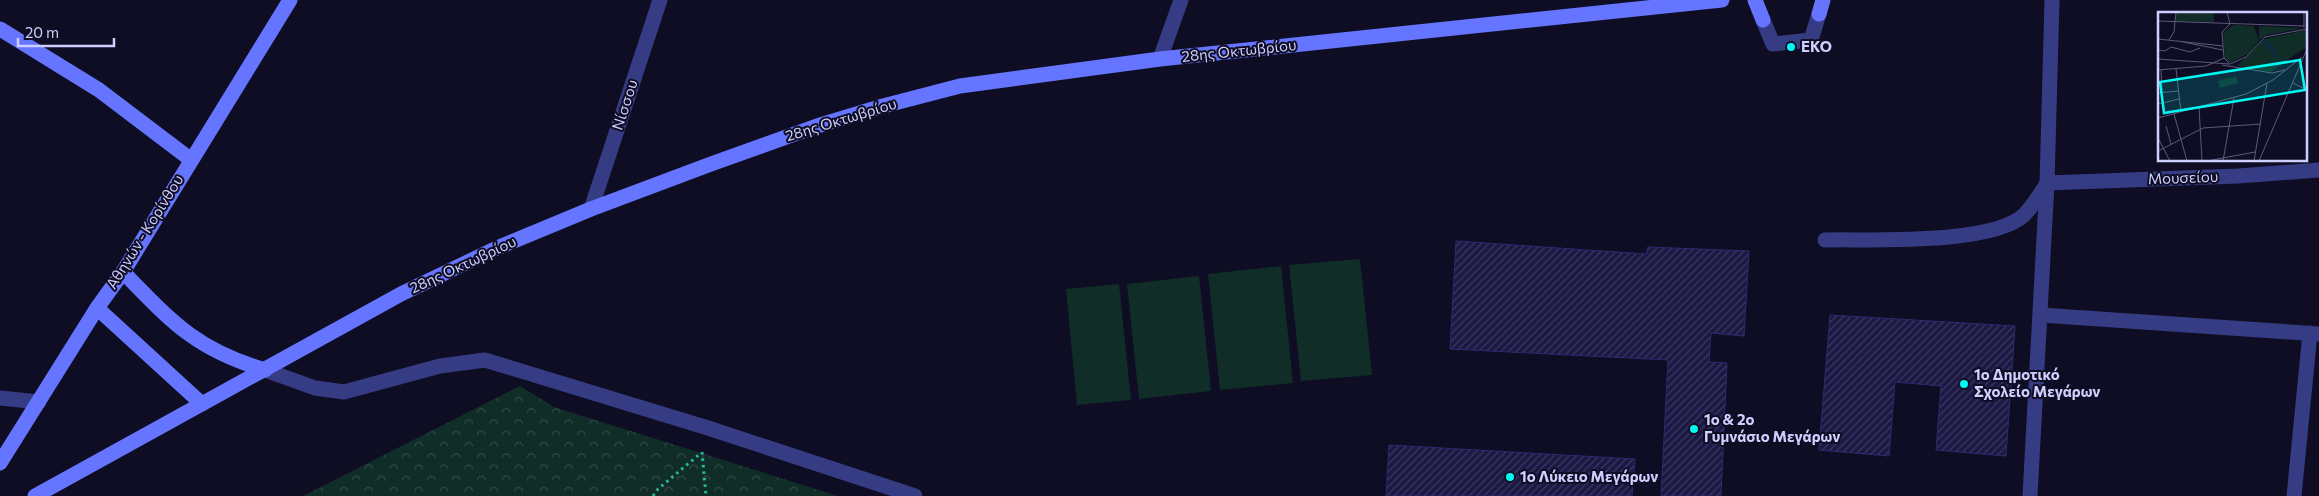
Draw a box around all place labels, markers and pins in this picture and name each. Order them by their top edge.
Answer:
place label: EKO [1801,37,1832,55]
marker: EKO [1785,41,1797,53]
place label: 1ο Δημοτικό Σχολείο Μεγάρων [1974,365,2100,400]
marker: 1ο Δημοτικό Σχολείο Μεγάρων [1958,378,1970,390]
place label: 1ο & 2ο Γυμνάσιο Μεγάρων [1704,410,1840,445]
marker: 1ο & 2ο Γυμνάσιο Μεγάρων [1688,423,1700,435]
place label: 1ο Λύκειο Μεγάρων [1520,467,1658,485]
marker: 1ο Λύκειο Μεγάρων [1504,471,1516,483]

